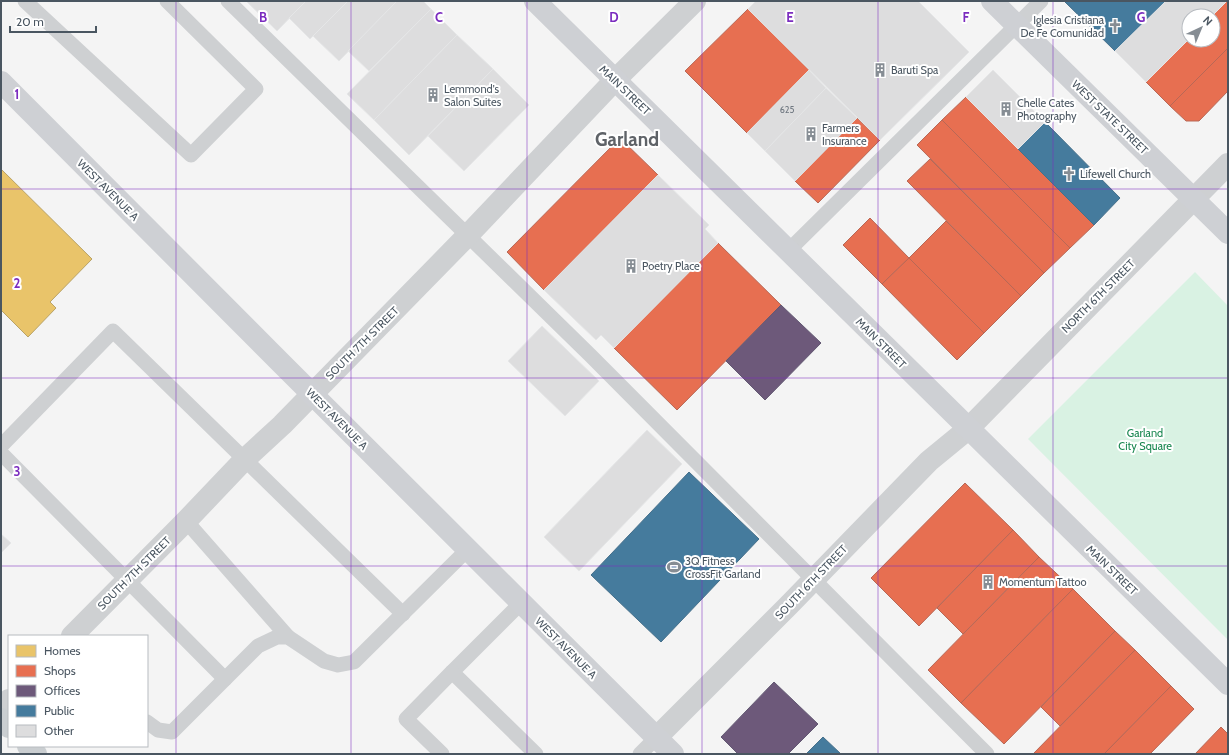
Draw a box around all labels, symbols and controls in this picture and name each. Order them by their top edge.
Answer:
scale bar [10,8,96,34]
north arrow [1181,8,1221,48]
text: B [259,9,267,25]
text: C [435,9,443,25]
text: D [609,9,619,25]
text: E [786,9,794,25]
text: F [963,9,970,25]
text: G [1137,9,1146,25]
place label: Iglesia Cristiana De Fe Comunidad [1021,13,1105,40]
text: N [1200,13,1216,29]
text: 20 m [16,14,44,29]
church icon: Iglesia Cristiana De Fe Comunidad [1107,18,1123,34]
street label: MAIN STREET [597,62,654,118]
building icon: Baruti Spa [872,62,888,78]
place label: Baruti Spa [891,63,939,77]
street label: WEST STATE STREET [1069,77,1151,157]
place label: Lemmond's Salon Suites [444,82,502,109]
text: 1 [15,86,19,102]
building icon: Lemmond's Salon Suites [425,87,441,103]
place label: Chelle Cates Photography [1017,96,1077,123]
building icon: Chelle Cates Photography [998,101,1014,117]
house number: 625 [780,104,794,115]
place label: Farmers Insurance [822,121,867,148]
building icon: Farmers Insurance [803,126,819,142]
district label: Garland [595,128,659,151]
street label: WEST AVENUE A [74,156,142,224]
church icon: Lifewell Church [1061,166,1077,182]
place label: Lifewell Church [1080,167,1151,181]
street label: NORTH 6TH STREET [1058,256,1138,336]
building icon: Poetry Place [623,258,639,274]
place label: Poetry Place [642,259,700,273]
text: 2 [14,275,21,291]
street label: SOUTH 7TH STREET [322,303,402,383]
street label: MAIN STREET [853,315,909,371]
street label: WEST AVENUE A [303,385,371,453]
park label: Garland City Square [1118,426,1172,453]
text: 3 [13,463,21,479]
street label: SOUTH 7TH STREET [94,533,174,613]
street label: SOUTH 6TH STREET [772,542,850,622]
street label: MAIN STREET [1084,542,1141,598]
place label: 3Q Fitness CrossFit Garland [685,554,761,581]
sports icon: 3Q Fitness CrossFit Garland [666,559,682,575]
building icon: Momentum Tattoo [980,574,996,590]
place label: Momentum Tattoo [999,575,1087,589]
street label: WEST AVENUE A [532,614,600,682]
legend [8,635,148,747]
text: Homes [44,643,81,658]
text: Shops [44,663,76,678]
text: Offices [44,683,80,698]
text: Public [44,703,75,718]
text: Other [44,723,74,738]

